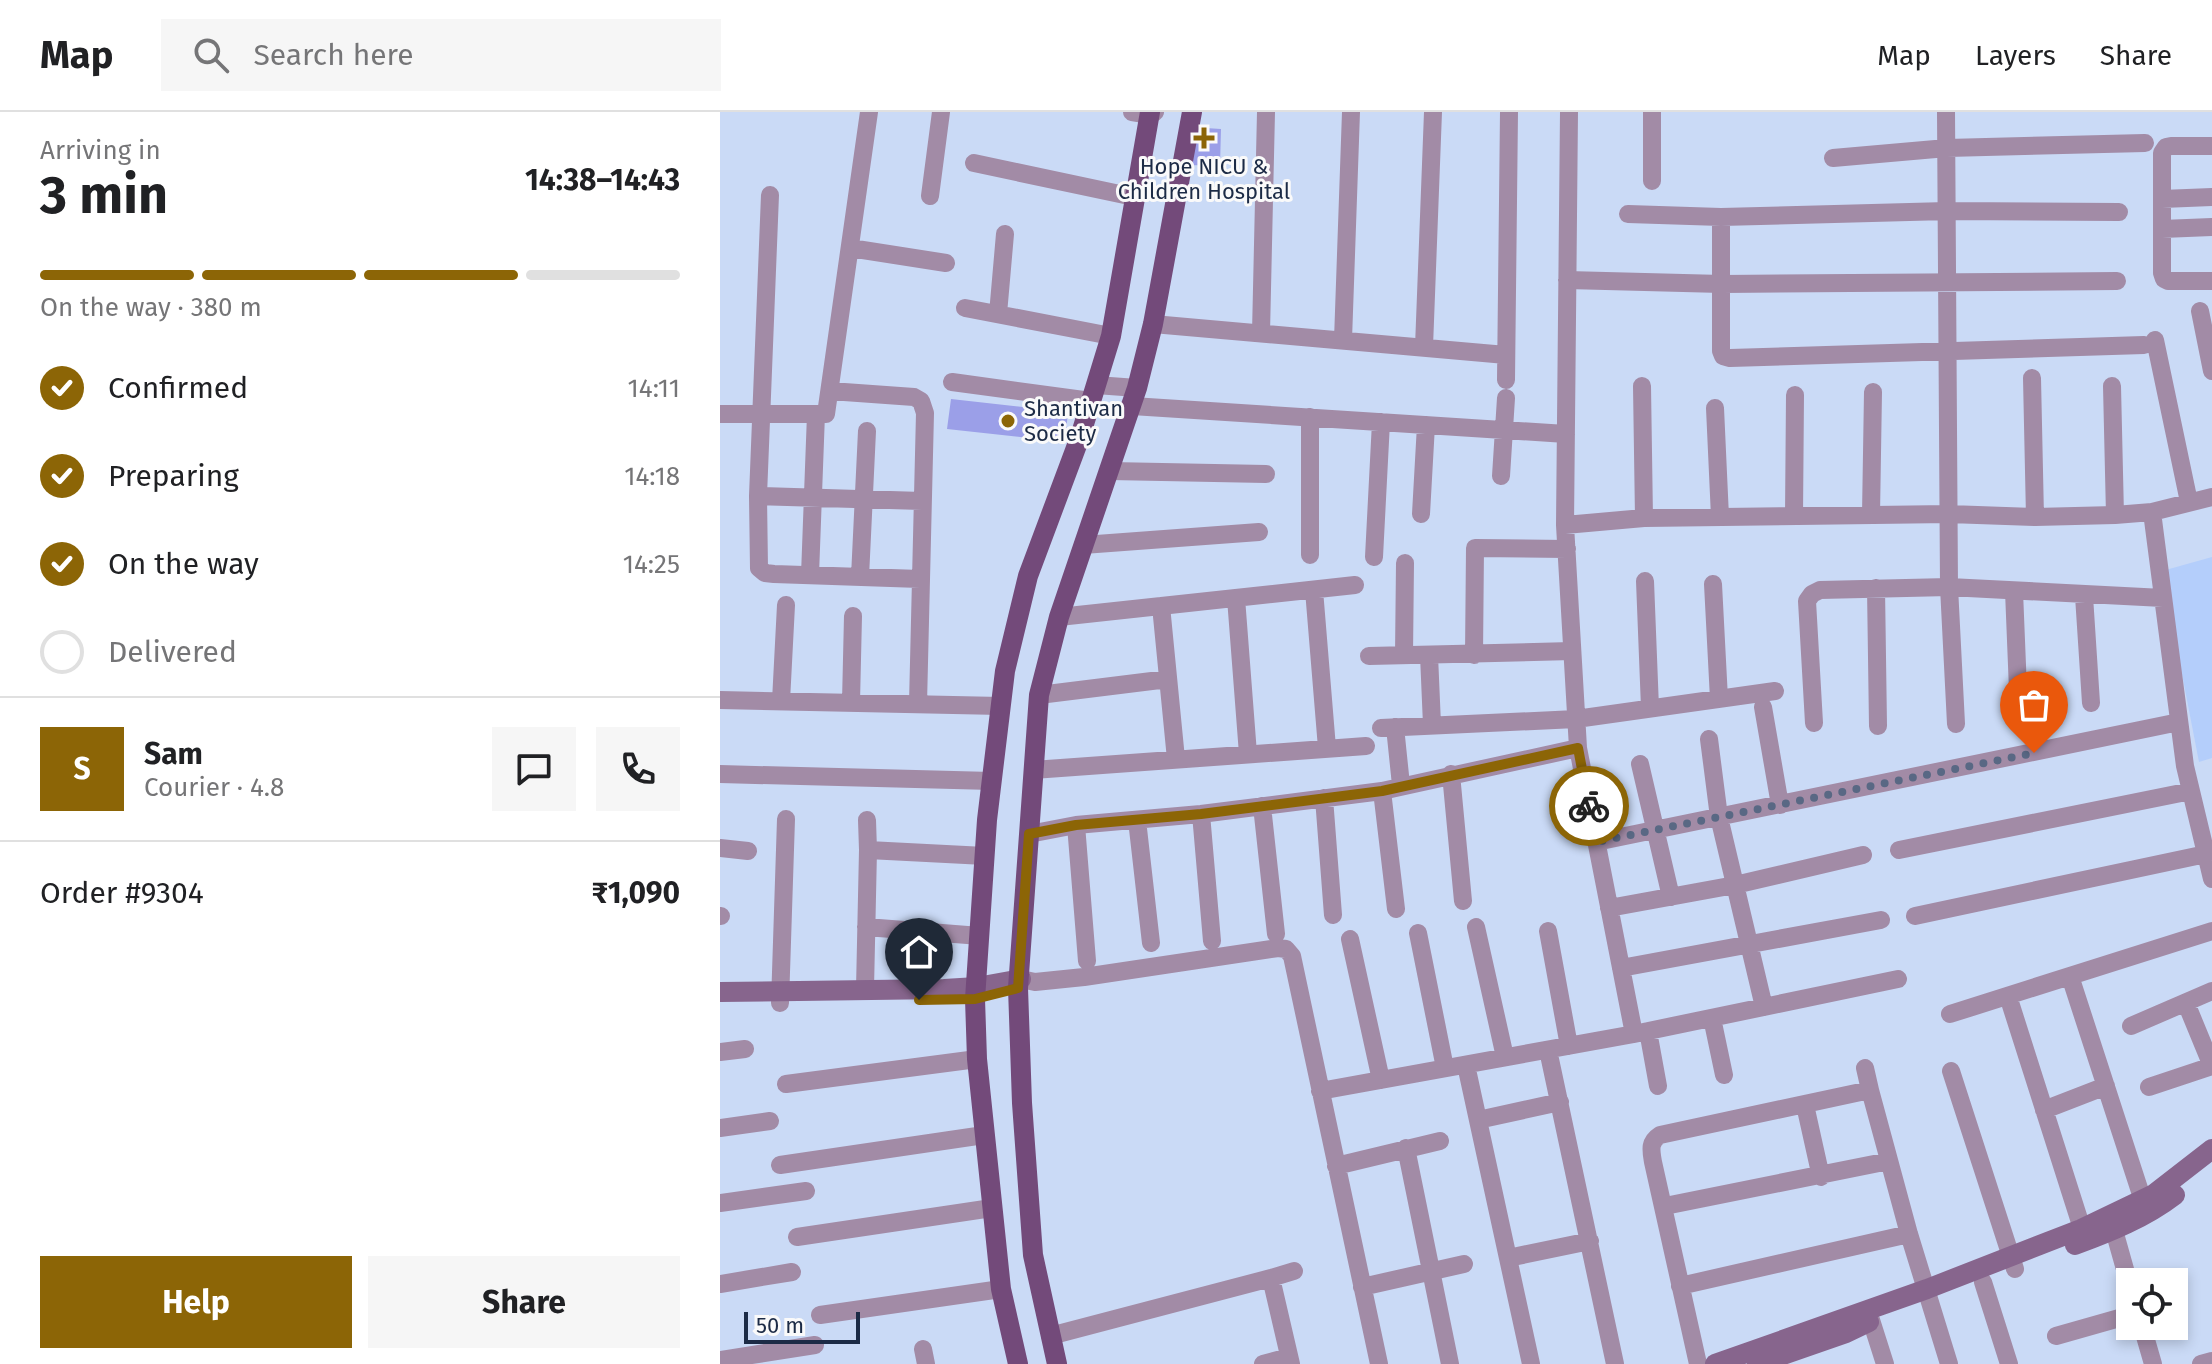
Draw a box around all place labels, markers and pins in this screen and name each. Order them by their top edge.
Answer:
marker: Hope NICU & Children Hospital [1193,127,1215,149]
place label: Hope NICU & Children Hospital [1118,153,1290,205]
place label: Shantivan Society [1024,395,1123,447]
marker: Shantivan Society [999,412,1017,430]
pin [2000,671,2068,753]
pin [885,918,953,1000]

